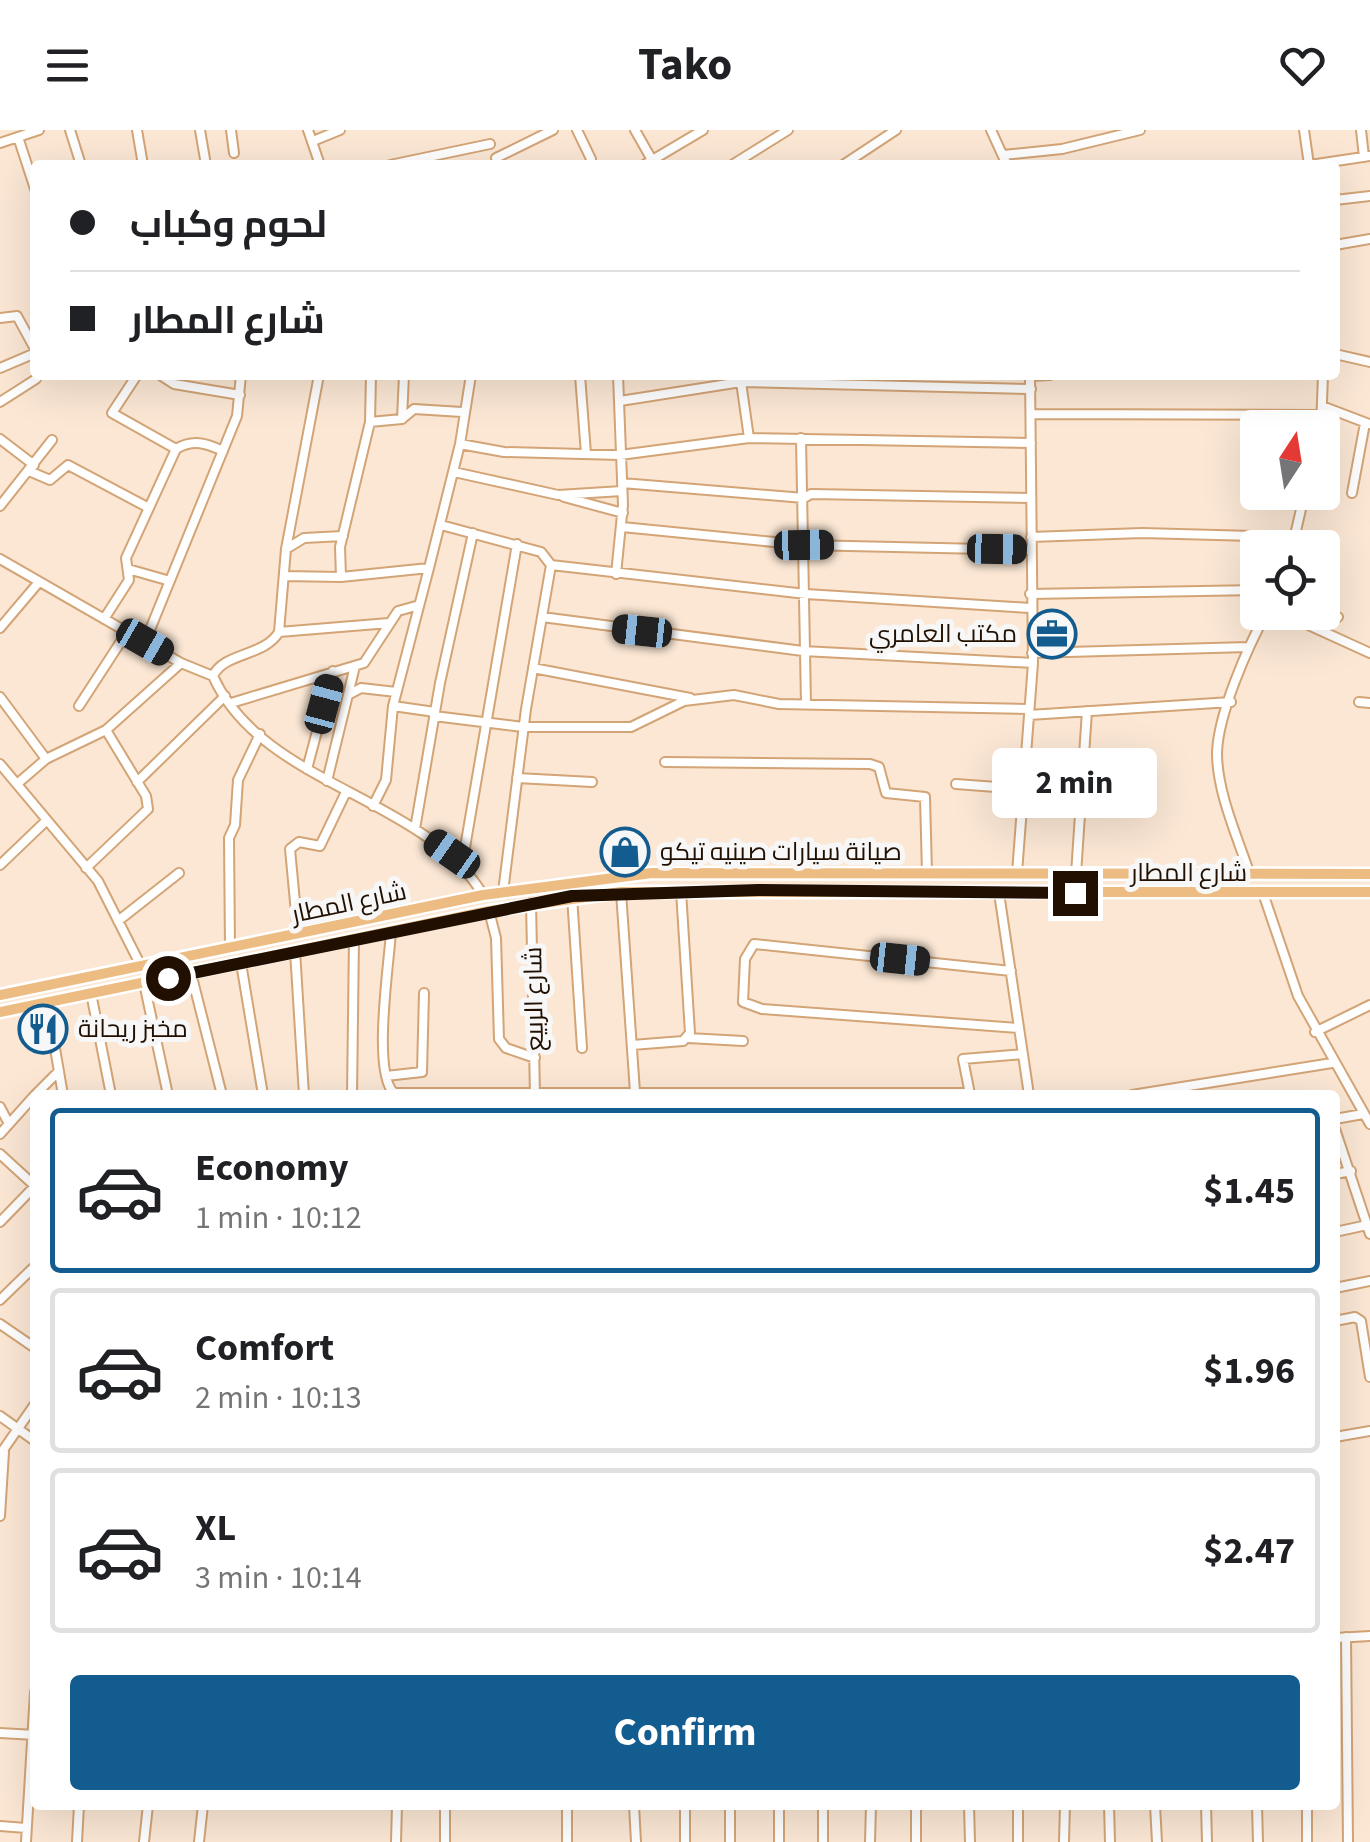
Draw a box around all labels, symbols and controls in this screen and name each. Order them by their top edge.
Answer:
text: Tako [638,33,732,97]
icon: menu [40,38,95,93]
icon: heart [1275,38,1330,93]
text: لحوم وكباب [130,198,327,252]
text: شارع المطار [130,294,325,348]
north arrow [1240,410,1340,510]
map controls [1240,410,1340,630]
car [774,529,834,561]
button: locate [1240,530,1340,630]
car [967,533,1027,565]
office icon: مكتب العامري [1026,608,1078,660]
car [611,613,673,649]
car [112,614,178,670]
place label: مكتب العامري [869,616,1017,653]
car [302,671,346,737]
callout: 2 min [992,748,1158,818]
text: 2 min [1036,760,1113,806]
car [419,825,485,883]
shop icon: صيانة سيارات صينيه تيكو [599,826,651,878]
place label: صيانة سيارات صينيه تيكو [660,834,902,870]
street label: شارع المطار [1129,855,1247,891]
route end [1053,871,1098,916]
street label: شارع المطار [286,873,410,933]
car [869,941,931,977]
street label: شارع الربيع [515,947,553,1051]
route start [146,956,191,1001]
restaurant icon: مخبز ريحانة [17,1003,69,1055]
place label: مخبز ريحانة [78,1011,188,1047]
text: Economy [195,1141,348,1195]
icon: car [75,1146,165,1236]
text: $1.45 [1203,1164,1295,1218]
text: 1 min · 10:12 [195,1195,362,1241]
text: Comfort [195,1321,334,1375]
icon: car [75,1326,165,1416]
text: $1.96 [1203,1344,1295,1398]
text: 2 min · 10:13 [195,1375,362,1421]
text: XL [195,1501,236,1555]
icon: car [75,1506,165,1596]
text: $2.47 [1203,1524,1295,1578]
text: 3 min · 10:14 [195,1555,362,1601]
button: Confirm [70,1675,1300,1790]

